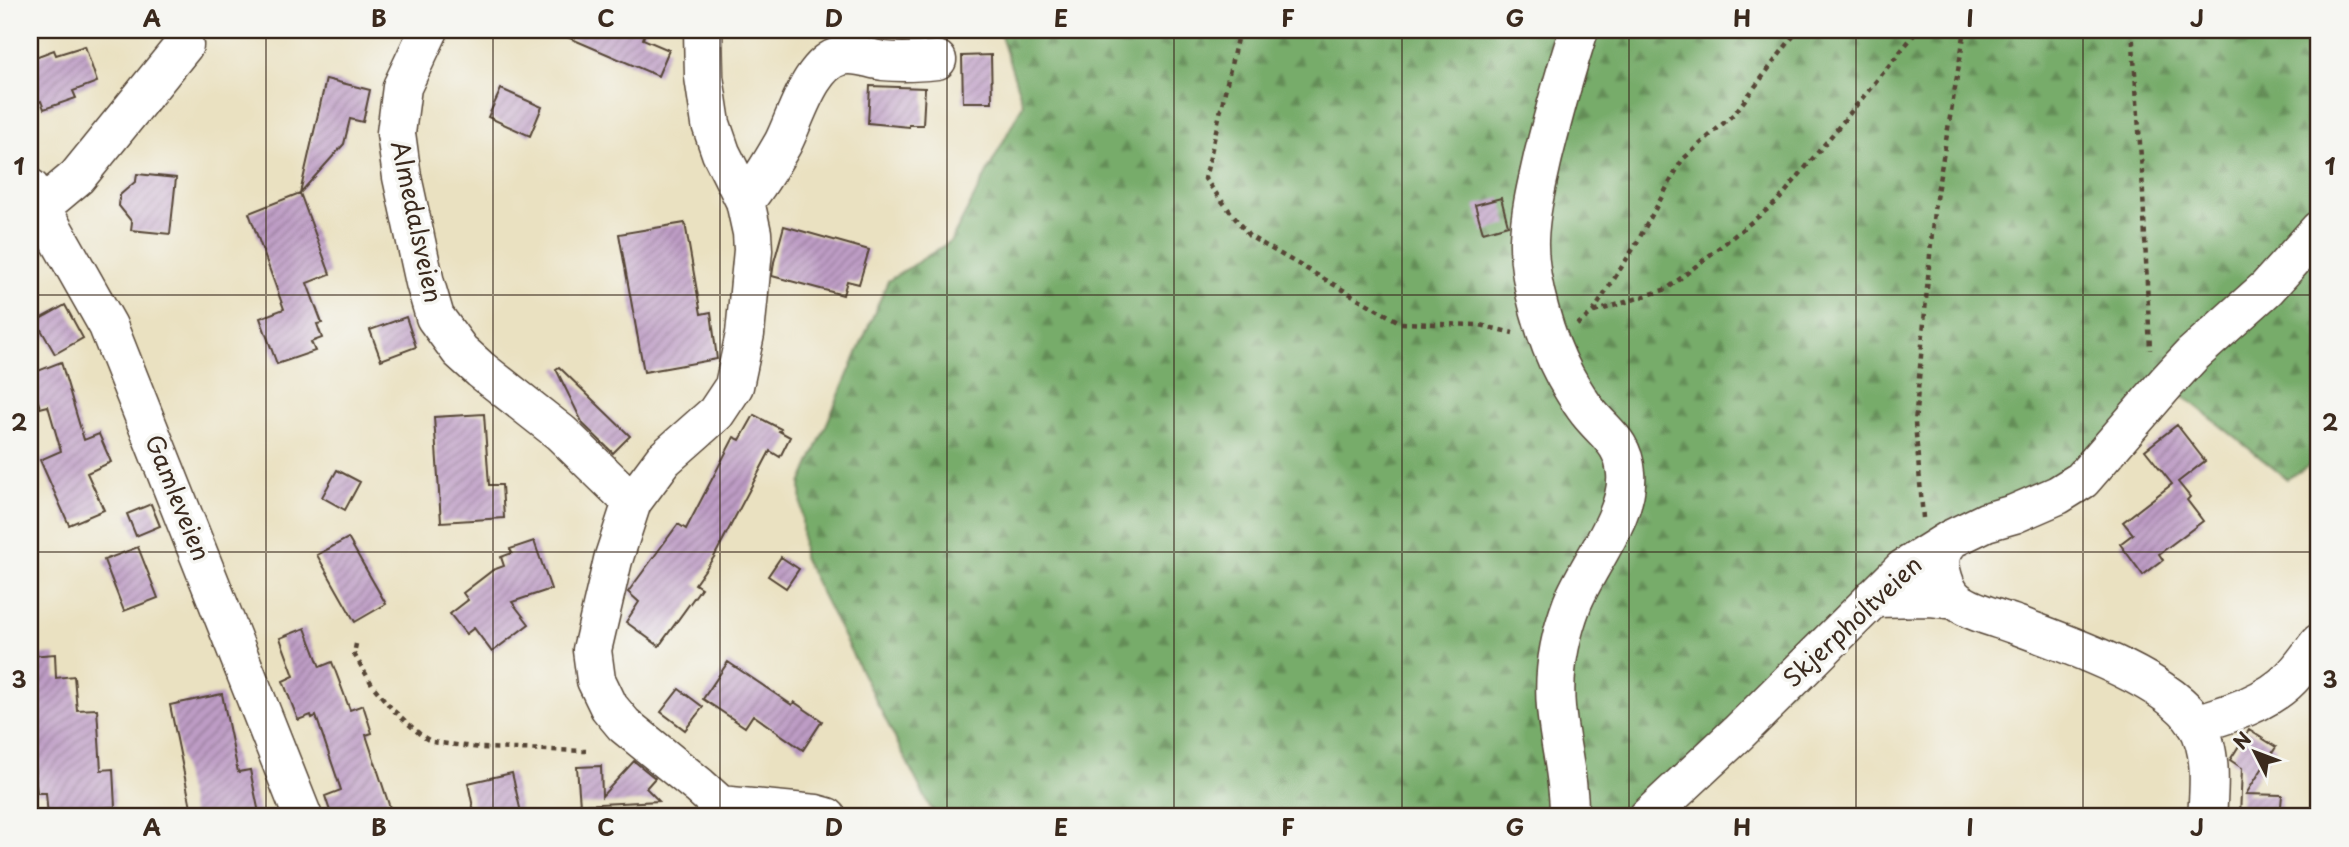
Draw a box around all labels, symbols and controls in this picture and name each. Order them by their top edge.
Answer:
text: A [143,0,161,35]
text: B [371,0,387,35]
text: C [597,0,615,35]
text: D [825,0,843,35]
text: E [1054,0,1068,35]
text: F [1281,0,1295,35]
text: G [1506,0,1524,35]
text: H [1733,0,1751,35]
text: I [1966,0,1974,35]
text: J [2190,0,2204,35]
street label: Almedalsveien [383,137,453,306]
text: 1 [14,148,25,183]
text: 1 [2325,148,2336,183]
text: 2 [11,404,27,439]
text: 2 [2322,404,2338,439]
street label: Gamleveien [137,429,220,566]
street label: Skjerpholtveien [1774,547,1929,695]
text: 3 [11,661,27,696]
text: 3 [2322,661,2338,696]
north arrow [2220,718,2290,788]
text: N [2226,725,2257,755]
text: A [143,809,161,844]
text: B [371,809,387,844]
text: C [597,809,615,844]
text: D [825,809,843,844]
text: E [1054,809,1068,844]
text: F [1281,809,1295,844]
text: G [1506,809,1524,844]
text: H [1733,809,1751,844]
text: I [1966,809,1974,844]
text: J [2190,809,2204,844]

